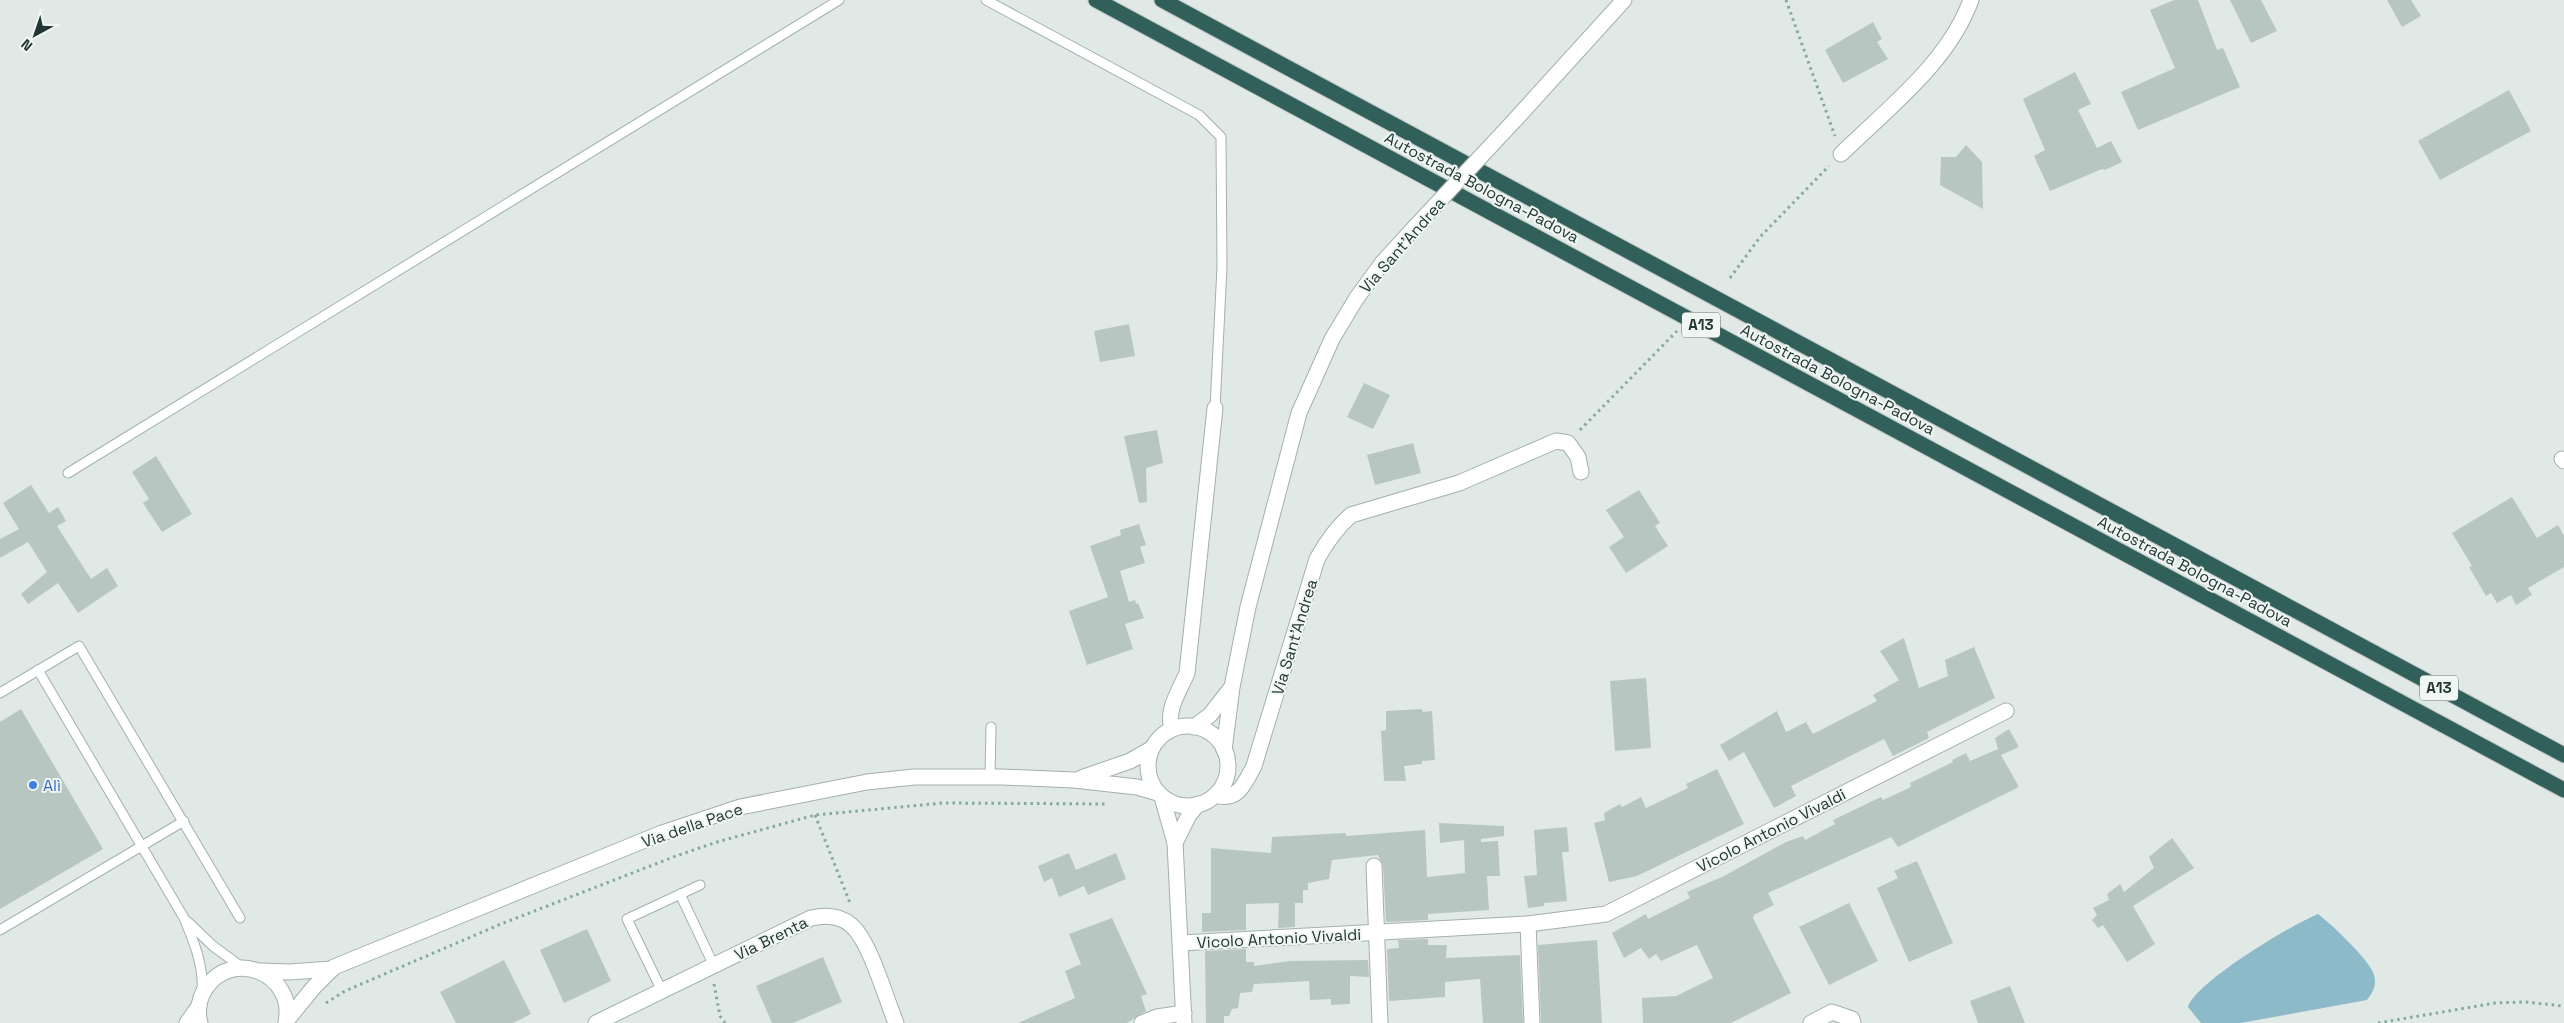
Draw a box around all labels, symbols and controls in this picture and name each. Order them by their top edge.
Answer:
north arrow [10,10,60,60]
text: N [17,35,36,55]
street label: Autostrada Bologna-Padova [1381,127,1583,248]
street label: Via Sant'Andrea [1355,193,1450,298]
road number: A13 [1682,312,1720,338]
street label: Autostrada Bologna-Padova [1737,319,1939,440]
street label: Autostrada Bologna-Padova [2094,511,2296,632]
street label: Via Sant'Andrea [1267,577,1322,698]
road number: A13 [2420,676,2458,700]
place label: Alì [43,775,61,796]
marker: Alì [27,779,39,791]
street label: Vicolo Antonio Vivaldi [1693,784,1849,877]
street label: Via della Pace [639,798,745,853]
street label: Via Brenta [731,912,811,965]
street label: Vicolo Antonio Vivaldi [1196,924,1362,953]

